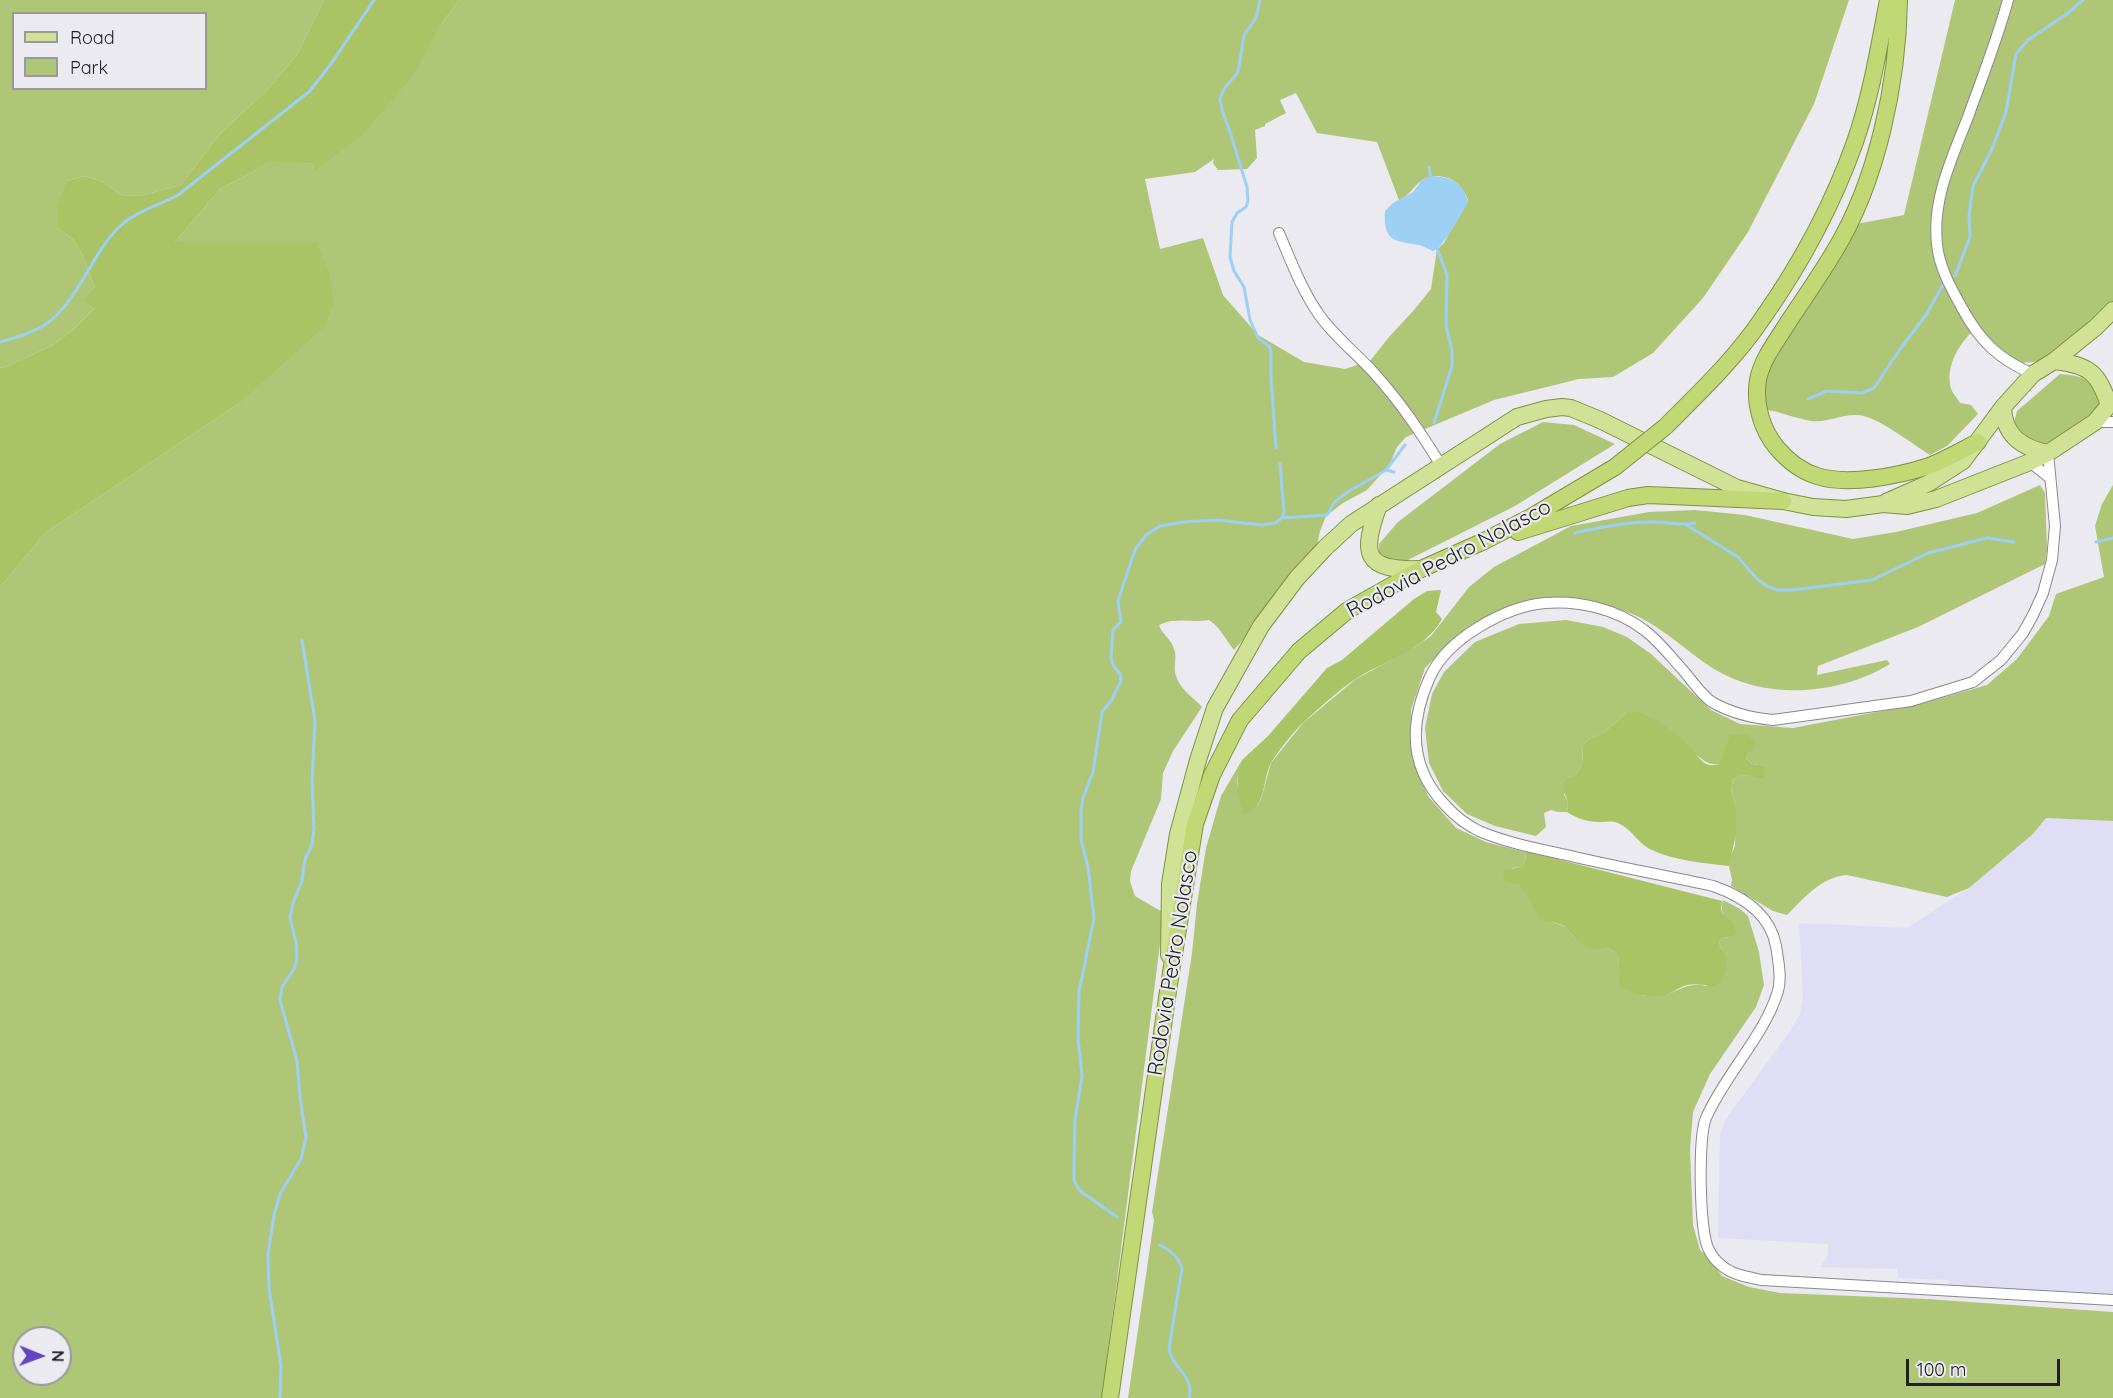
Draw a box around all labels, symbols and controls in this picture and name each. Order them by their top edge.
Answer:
legend [12,12,207,90]
text: Road [70,26,115,49]
text: Park [70,56,108,79]
street label: Rodovia Pedro Nolasco [1342,494,1556,624]
street label: Rodovia Pedro Nolasco [1143,848,1203,1078]
north arrow [12,1326,72,1386]
scale bar [1909,1347,2064,1385]
text: N [48,1350,68,1362]
text: 100 m [1917,1358,1966,1381]

